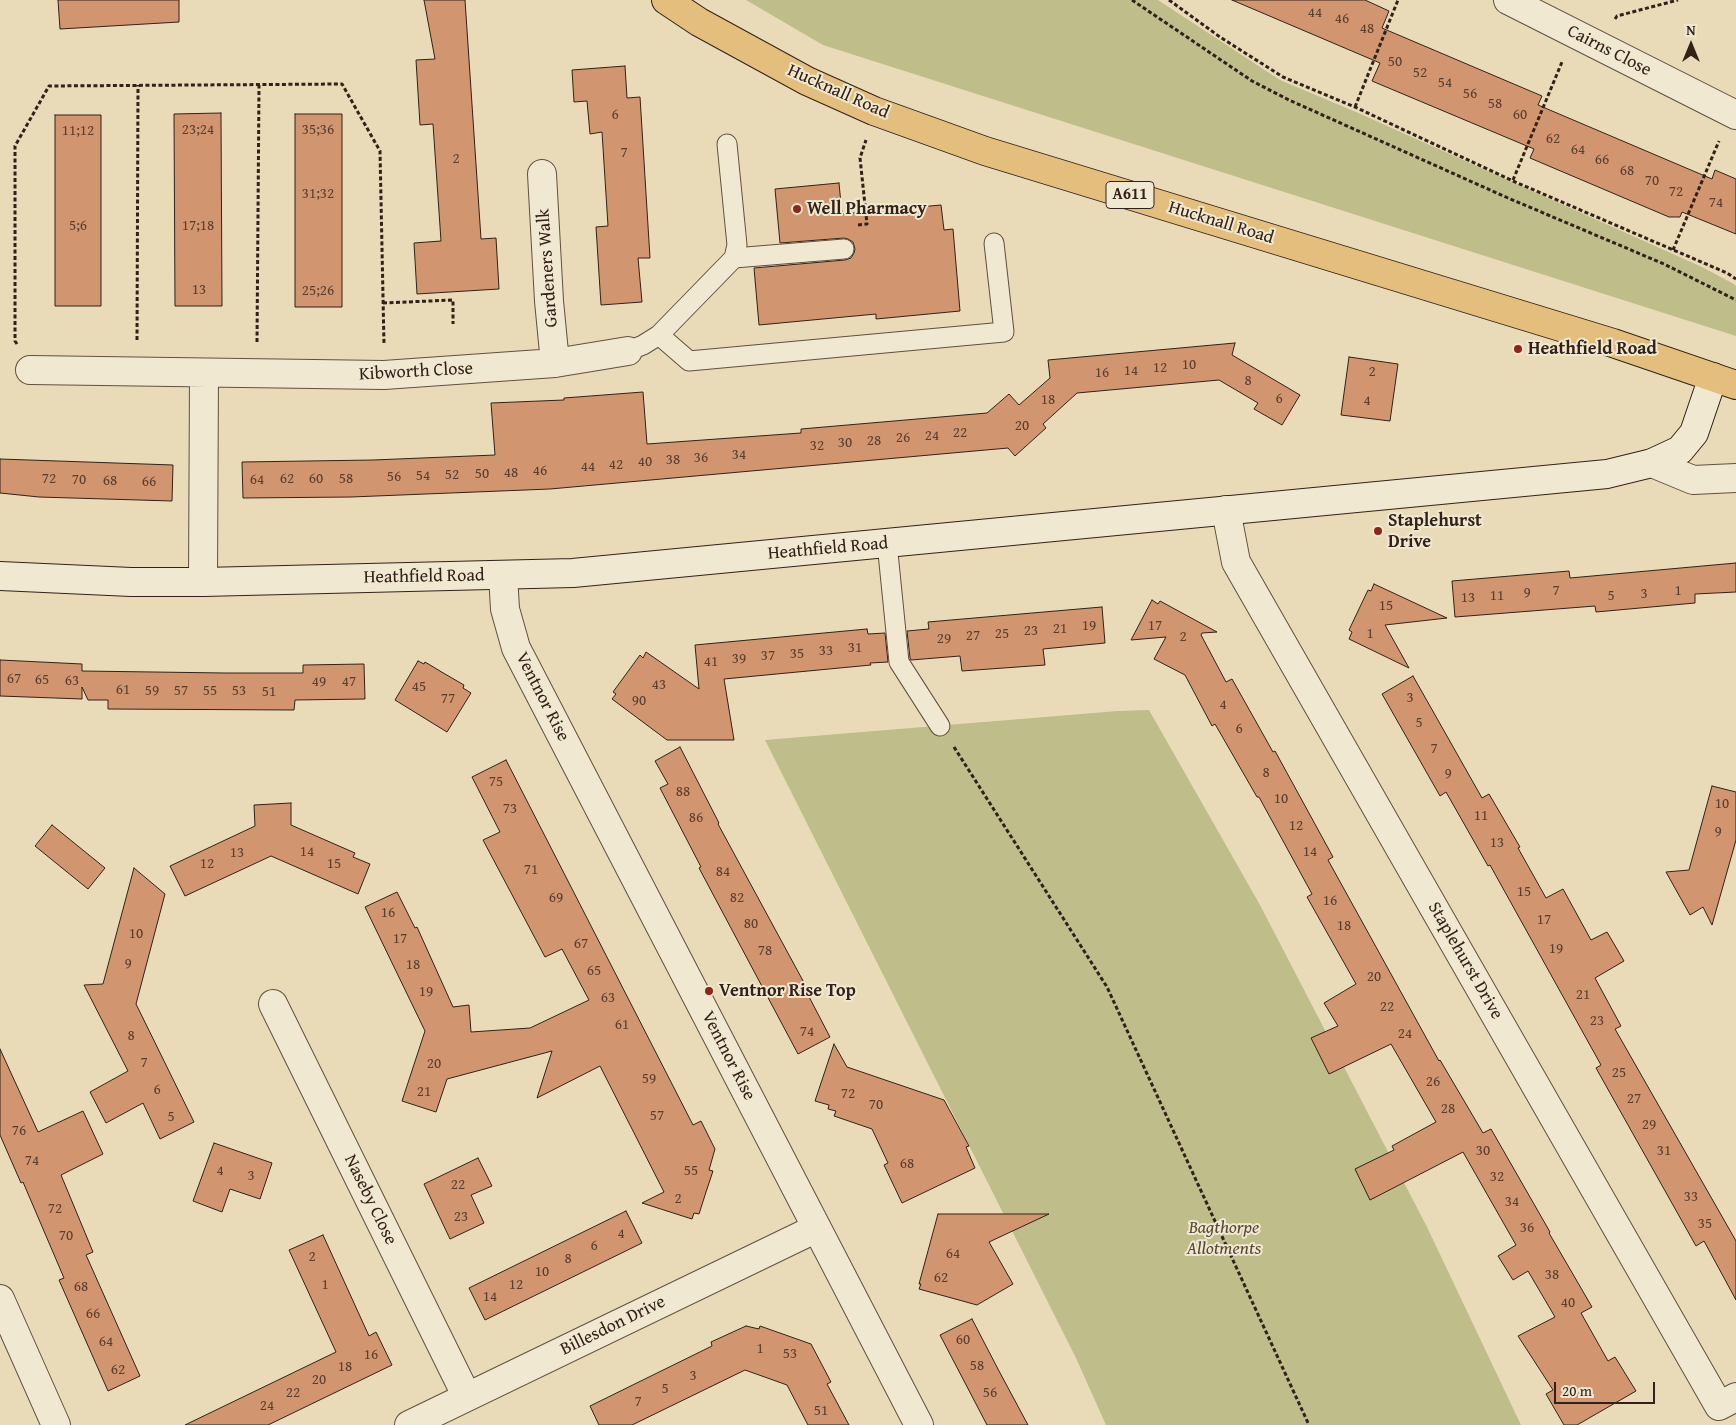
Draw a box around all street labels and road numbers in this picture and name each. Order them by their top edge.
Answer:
street label: Cairns Close [1563,21,1655,81]
street label: Hucknall Road [784,60,892,124]
road number: A611 [1106,182,1154,208]
street label: Hucknall Road [1166,197,1276,249]
street label: Gardeners Walk [533,208,563,328]
street label: Kibworth Close [358,358,474,386]
street label: Heathfield Road [767,533,889,565]
street label: Heathfield Road [363,565,485,589]
street label: Ventnor Rise [510,649,574,745]
street label: Staplehurst Drive [1423,898,1507,1024]
street label: Ventnor Rise [696,1008,760,1104]
street label: Naseby Close [339,1151,401,1249]
street label: Billesdon Drive [557,1291,669,1361]

